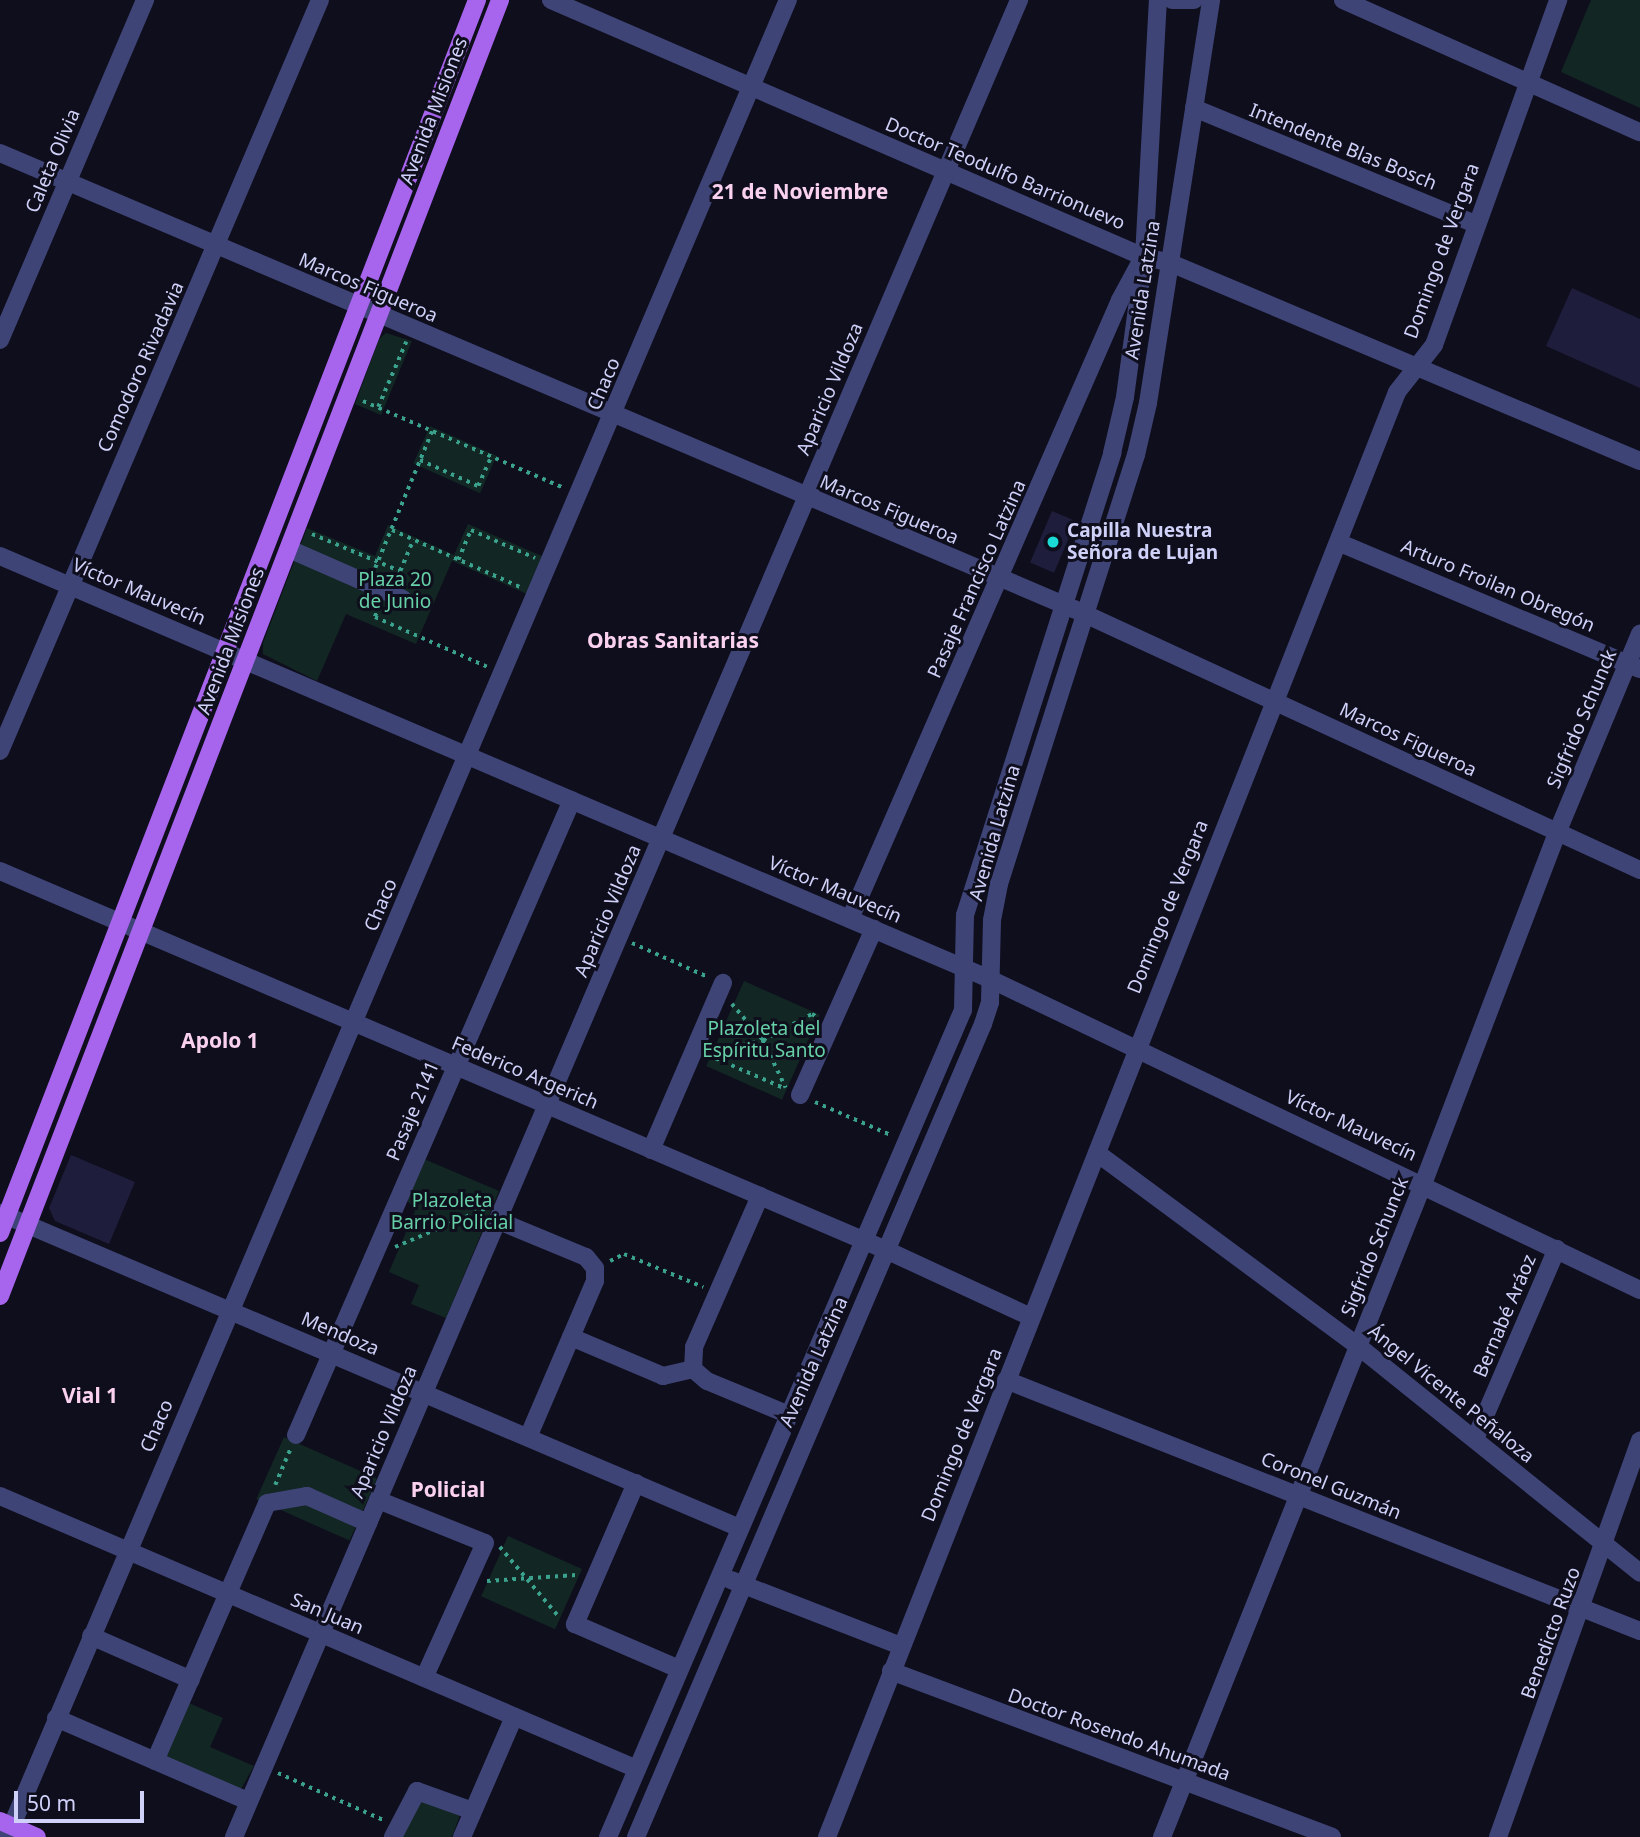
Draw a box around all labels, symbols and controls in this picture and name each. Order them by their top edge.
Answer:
street label: Avenida Misiones [395,34,473,188]
street label: Intendente Blas Bosch [1246,99,1440,195]
street label: Caleta Olivia [21,106,85,216]
street label: Doctor Teodulfo Barrionuevo [882,113,1128,235]
street label: Domingo de Vergara [1400,160,1484,342]
district label: 21 de Noviembre [712,178,888,204]
street label: Avenida Latzina [1121,219,1165,361]
street label: Marcos Figueroa [295,248,441,328]
street label: Comodoro Rivadavia [93,278,189,456]
street label: Aparicio Vildoza [792,319,868,459]
street label: Chaco [583,354,625,414]
street label: Marcos Figueroa [816,470,962,550]
street label: Pasaje Francisco Latzina [923,476,1031,682]
place label: Capilla Nuestra Señora de Lujan [1067,520,1218,564]
marker: Capilla Nuestra Señora de Lujan [1045,534,1061,550]
street label: Arturo Froilan Obregón [1398,535,1598,637]
street label: Víctor Mauvecín [69,554,209,630]
street label: Avenida Misiones [192,564,270,718]
park label: Plaza 20 de Junio [358,569,432,613]
district label: Obras Sanitarias [587,627,759,653]
street label: Sigfrido Schunck [1543,646,1621,792]
street label: Marcos Figueroa [1336,698,1480,782]
street label: Avenida Latzina [965,763,1025,903]
street label: Domingo de Vergara [1123,817,1213,997]
street label: Aparicio Vildoza [570,841,646,981]
street label: Víctor Mauvecín [765,852,905,928]
street label: Chaco [360,875,402,935]
park label: Plazoleta del Espíritu Santo [702,1018,826,1062]
district label: Apolo 1 [181,1027,259,1053]
street label: Federico Argerich [448,1032,602,1114]
street label: Pasaje 2141 [382,1058,444,1164]
street label: Víctor Mauvecín [1282,1086,1420,1166]
street label: Sigfrido Schunck [1337,1174,1413,1320]
park label: Plazoleta Barrio Policial [391,1190,513,1234]
street label: Bernabé Aráoz [1469,1251,1541,1381]
street label: Avenida Latzina [775,1293,853,1431]
street label: Mendoza [298,1307,382,1361]
street label: Ángel Vicente Peñaloza [1363,1320,1539,1468]
street label: Domingo de Vergara [917,1345,1007,1525]
street label: Aparicio Vildoza [346,1362,422,1502]
district label: Vial 1 [62,1382,118,1408]
street label: Chaco [136,1396,178,1456]
street label: Coronel Guzmán [1257,1447,1405,1525]
district label: Policial [411,1476,485,1502]
street label: Benedicto Ruzo [1517,1564,1585,1702]
street label: San Juan [287,1588,367,1640]
street label: Doctor Rosendo Ahumada [1005,1684,1233,1786]
scale bar [18,1778,147,1822]
text: 50 m [27,1789,76,1817]

